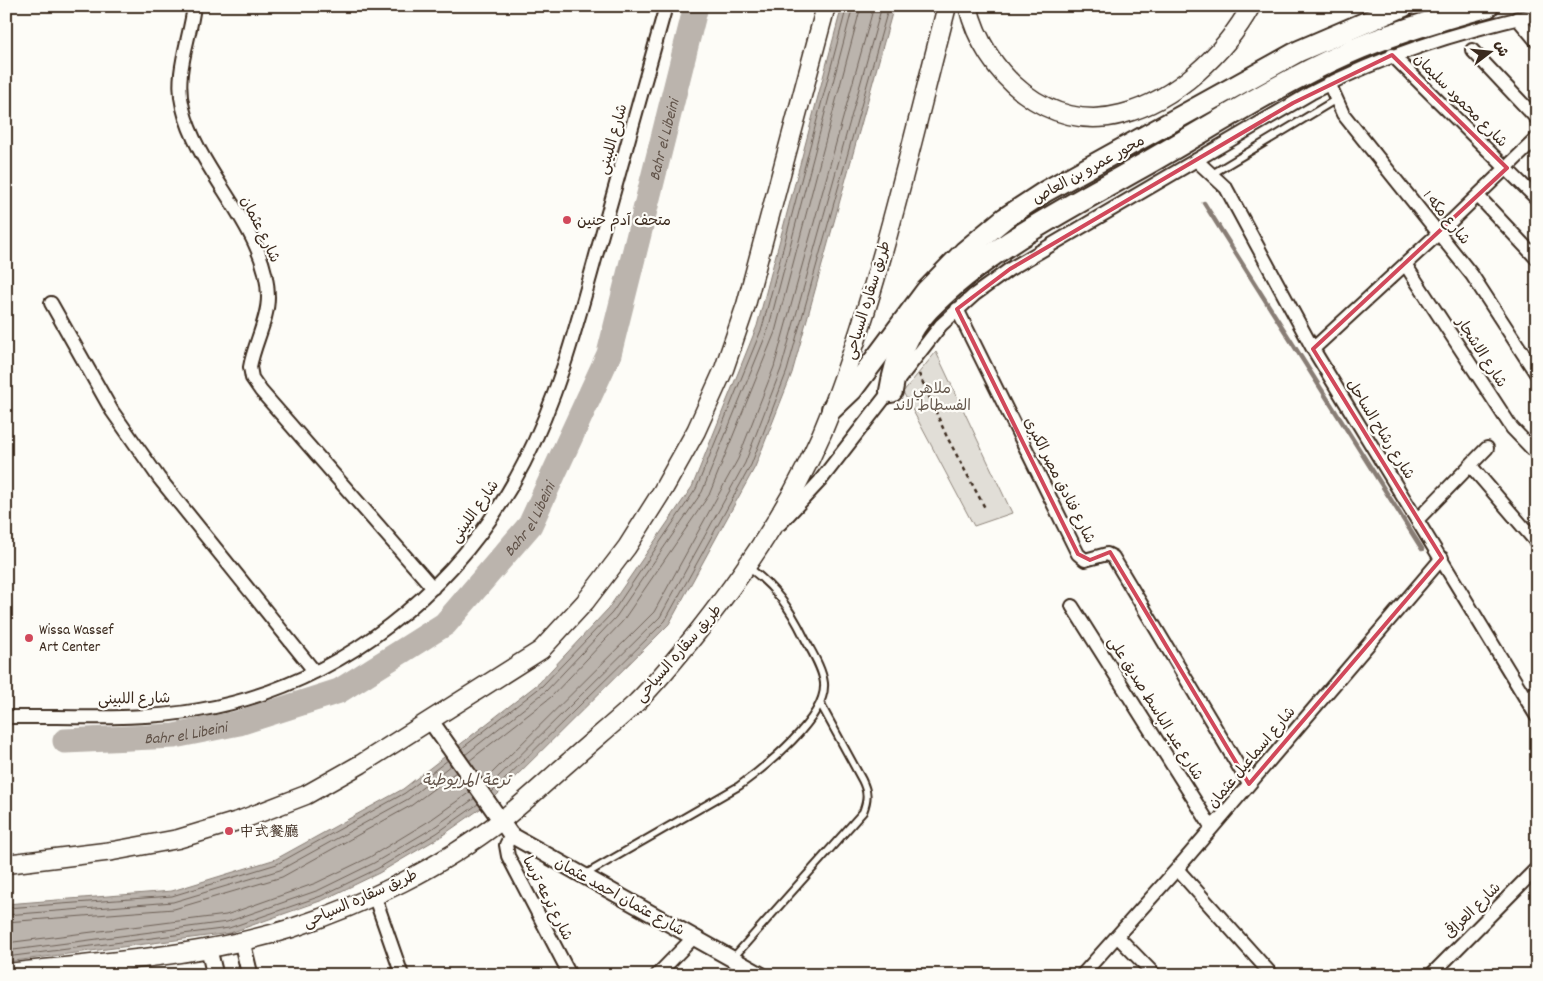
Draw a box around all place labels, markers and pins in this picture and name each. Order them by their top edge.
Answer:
place label: متحف آدم حنين [577,211,671,233]
marker: متحف آدم حنين [561,214,573,226]
place label: Wissa Wassef Art Center [39,620,114,659]
marker: Wissa Wassef Art Center [23,632,35,644]
place label: 中式餐廳 [239,822,299,844]
marker: 中式餐廳 [223,825,235,837]

